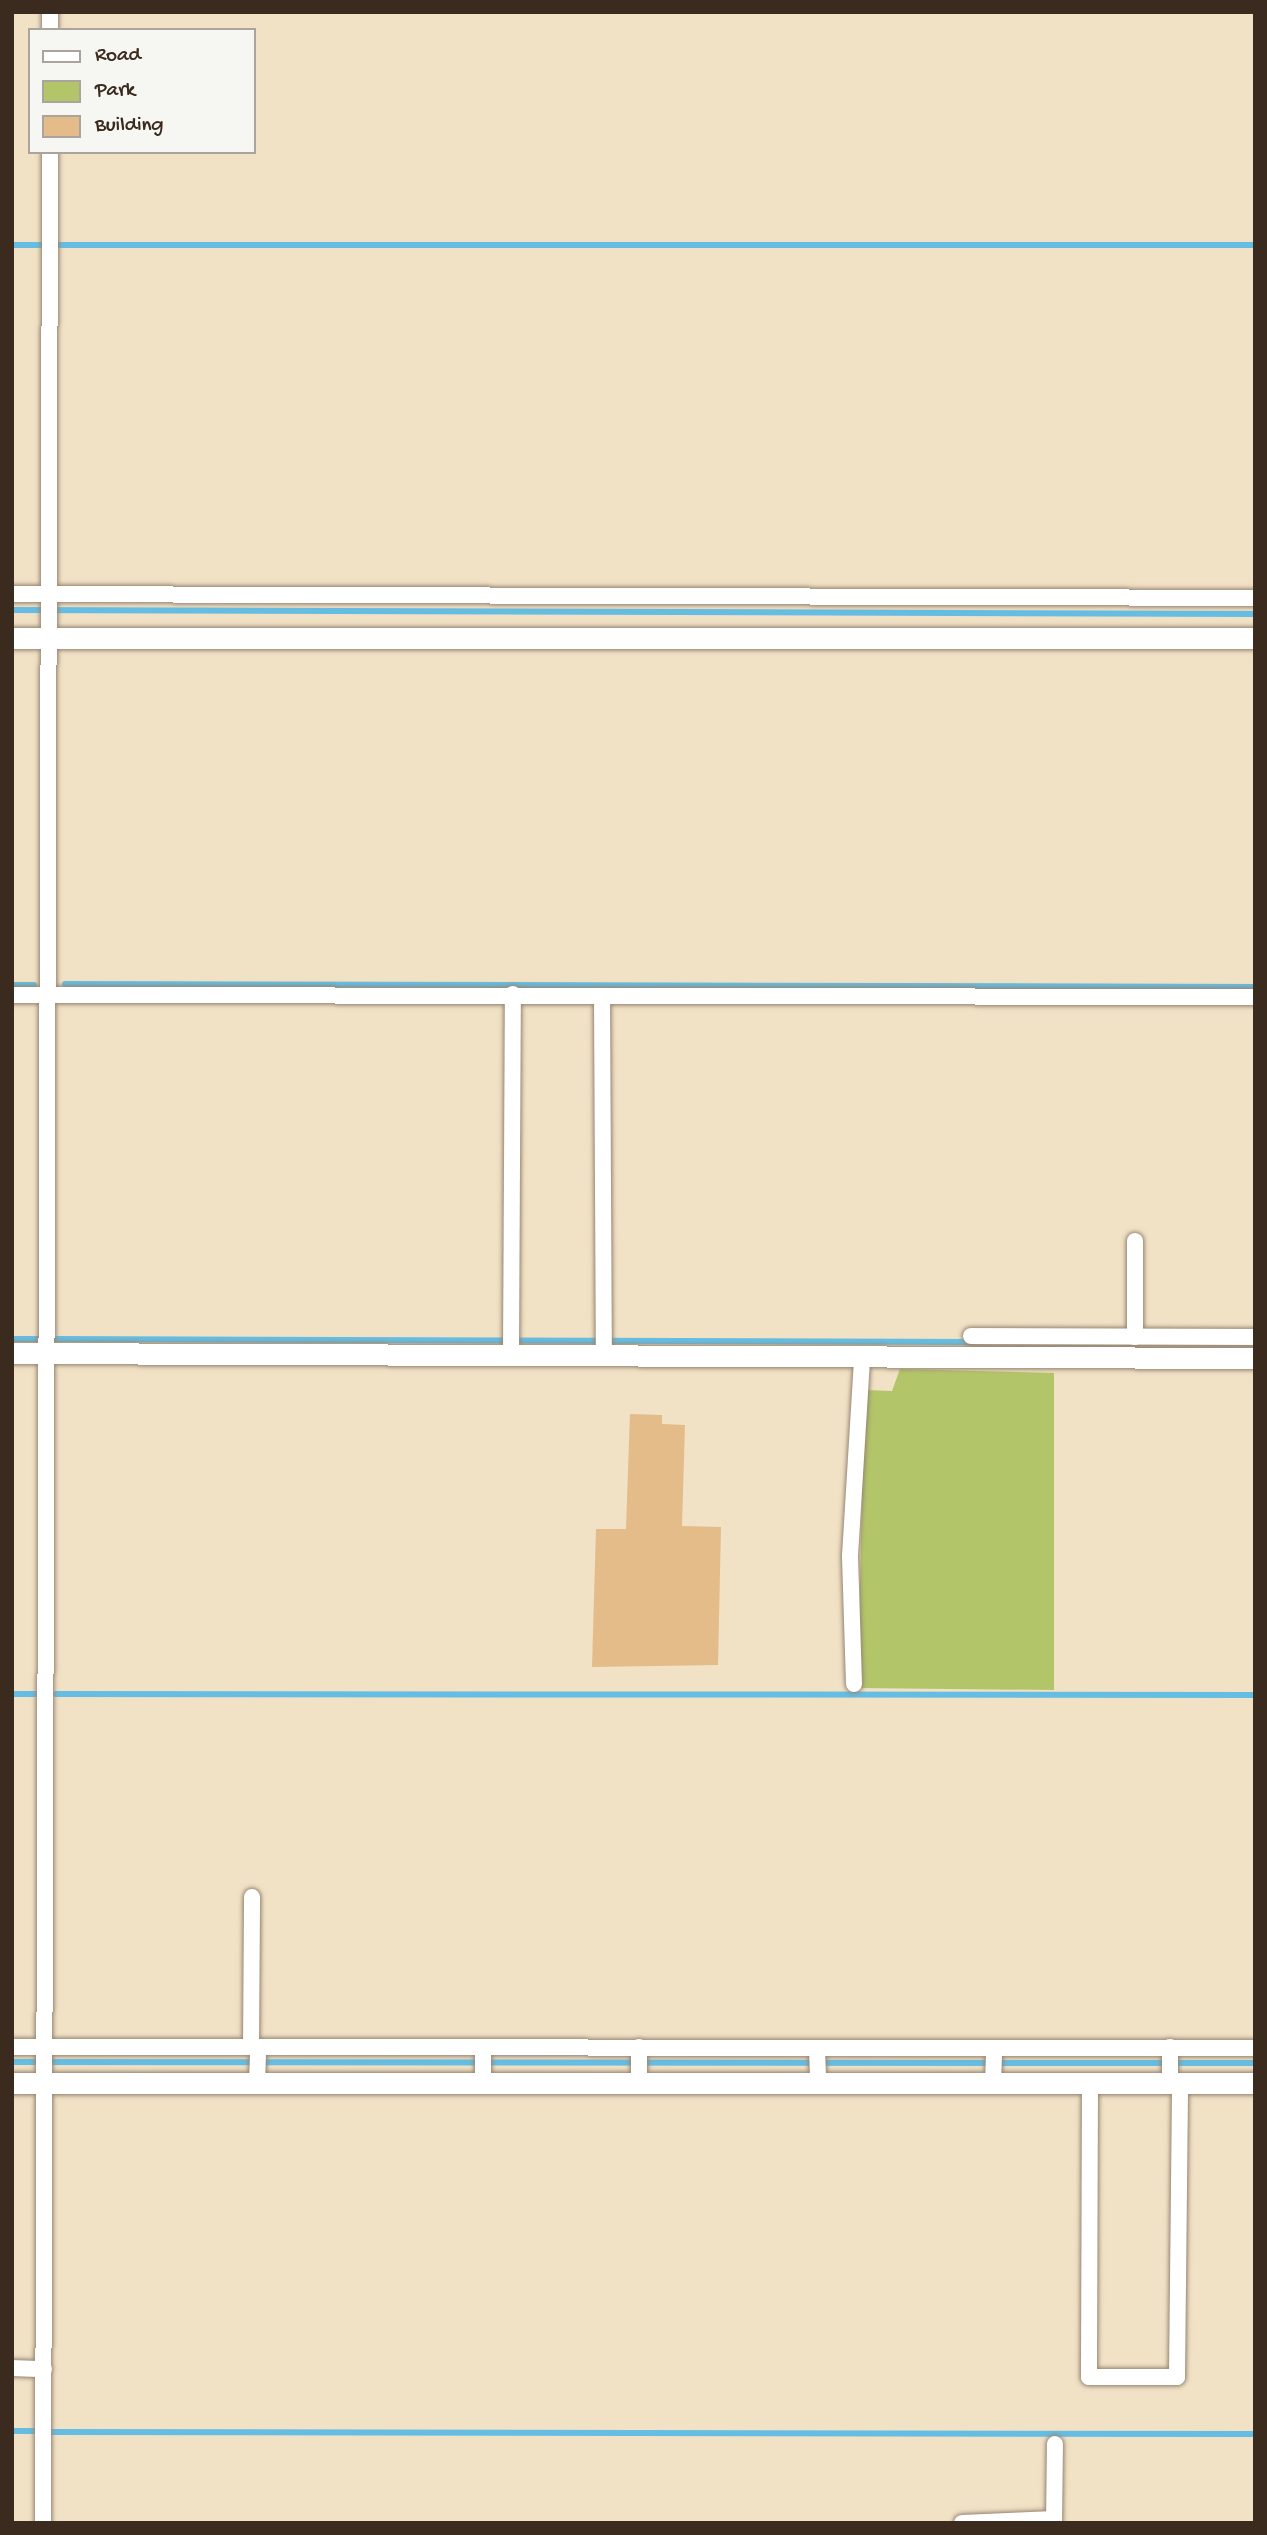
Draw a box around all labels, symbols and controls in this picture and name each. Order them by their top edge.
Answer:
legend [28,28,256,154]
text: Road [95,44,141,69]
text: Park [95,79,135,104]
text: Building [95,114,164,139]

